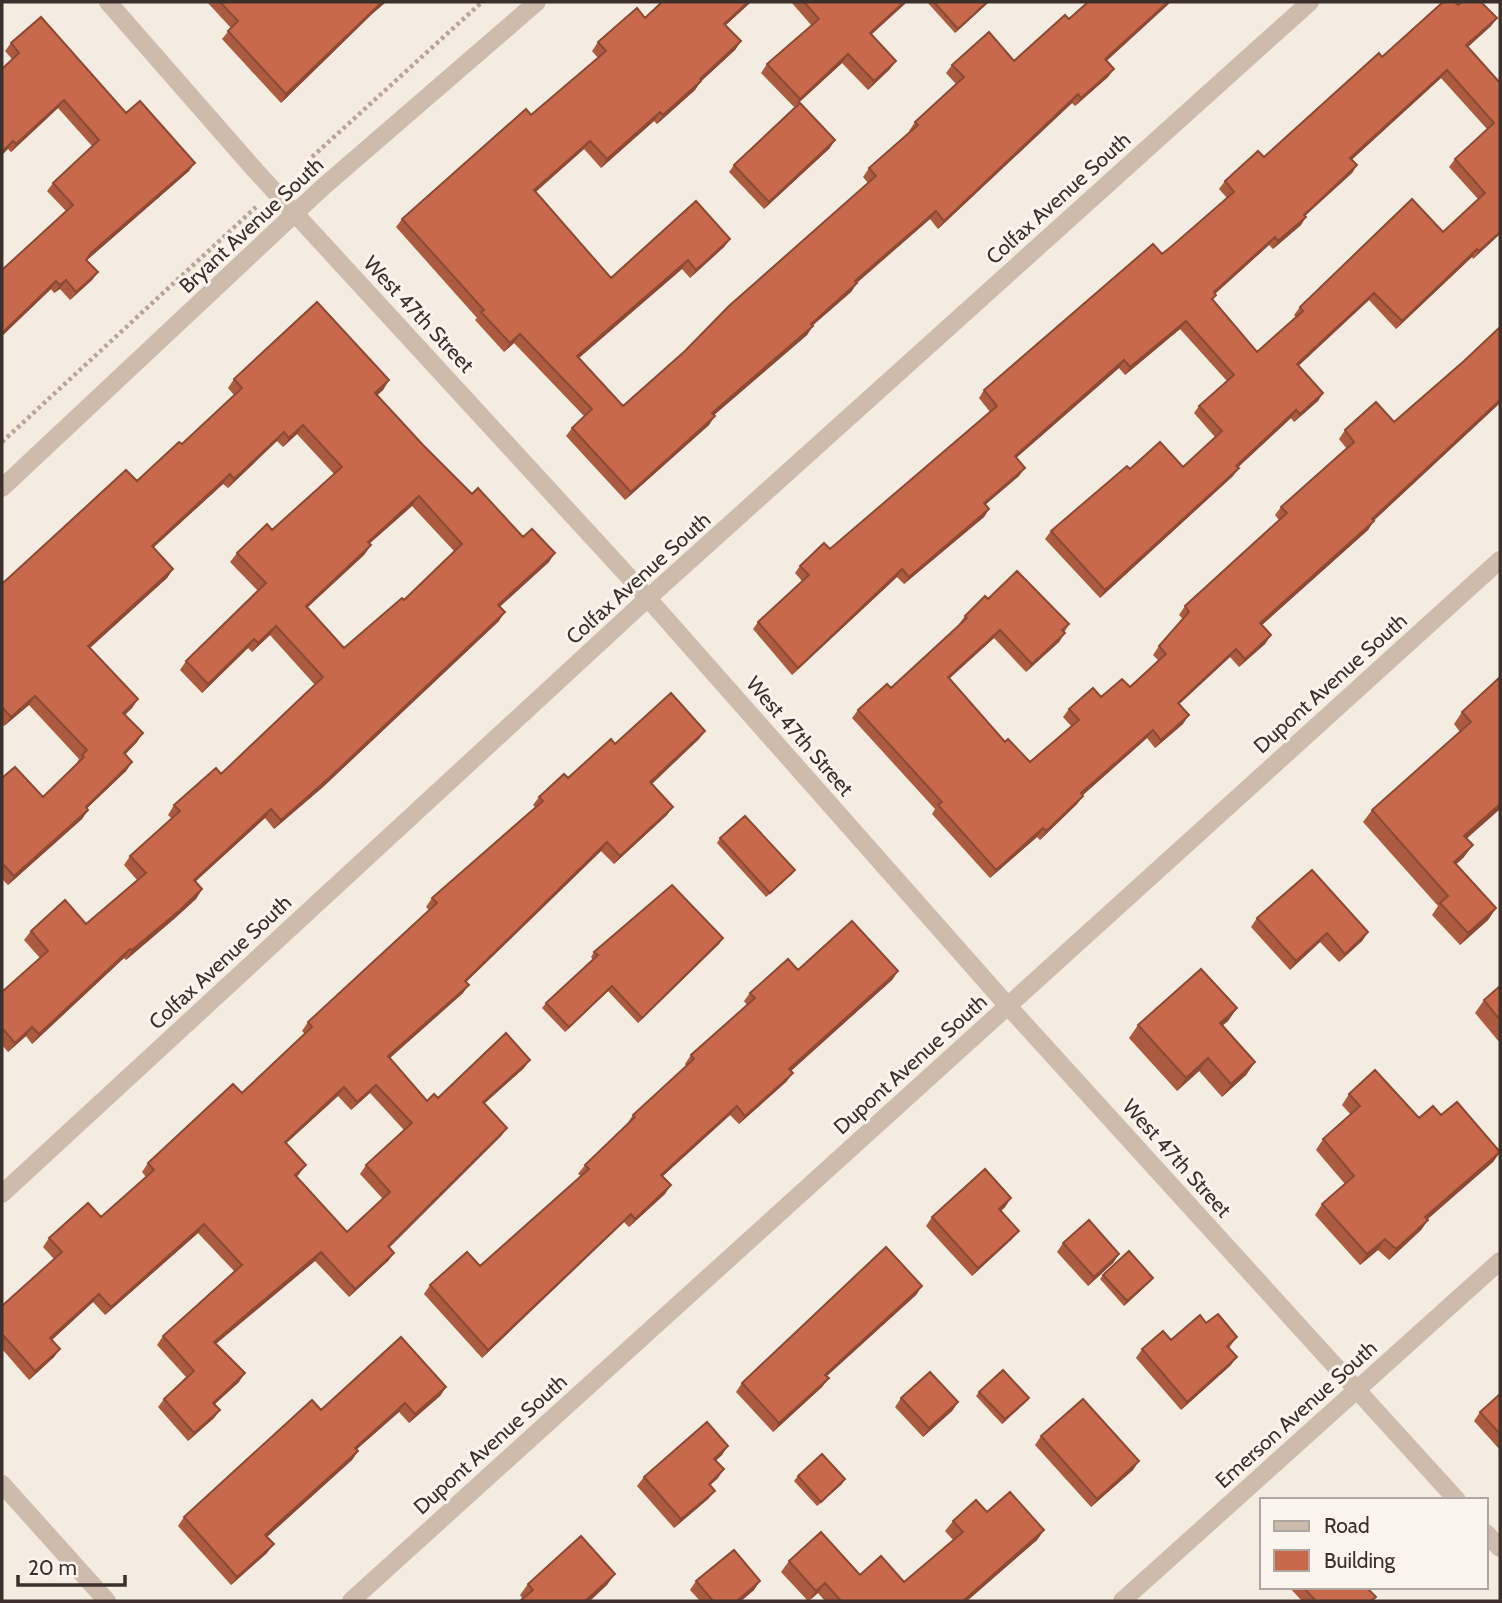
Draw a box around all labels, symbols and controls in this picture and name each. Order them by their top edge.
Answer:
street label: Colfax Avenue South [981,127,1135,269]
street label: Bryant Avenue South [174,152,328,298]
street label: West 47th Street [359,251,479,377]
street label: Colfax Avenue South [561,507,715,649]
street label: Dupont Avenue South [1248,608,1412,758]
street label: West 47th Street [741,671,859,801]
street label: Colfax Avenue South [144,890,296,1034]
street label: Dupont Avenue South [828,989,992,1139]
street label: West 47th Street [1117,1094,1237,1222]
street label: Emerson Avenue South [1210,1335,1382,1493]
street label: Dupont Avenue South [408,1369,572,1519]
legend [1260,1498,1488,1589]
text: Road [1324,1513,1370,1538]
scale bar [18,1544,124,1588]
text: Building [1324,1548,1396,1573]
text: 20 m [28,1555,77,1580]

